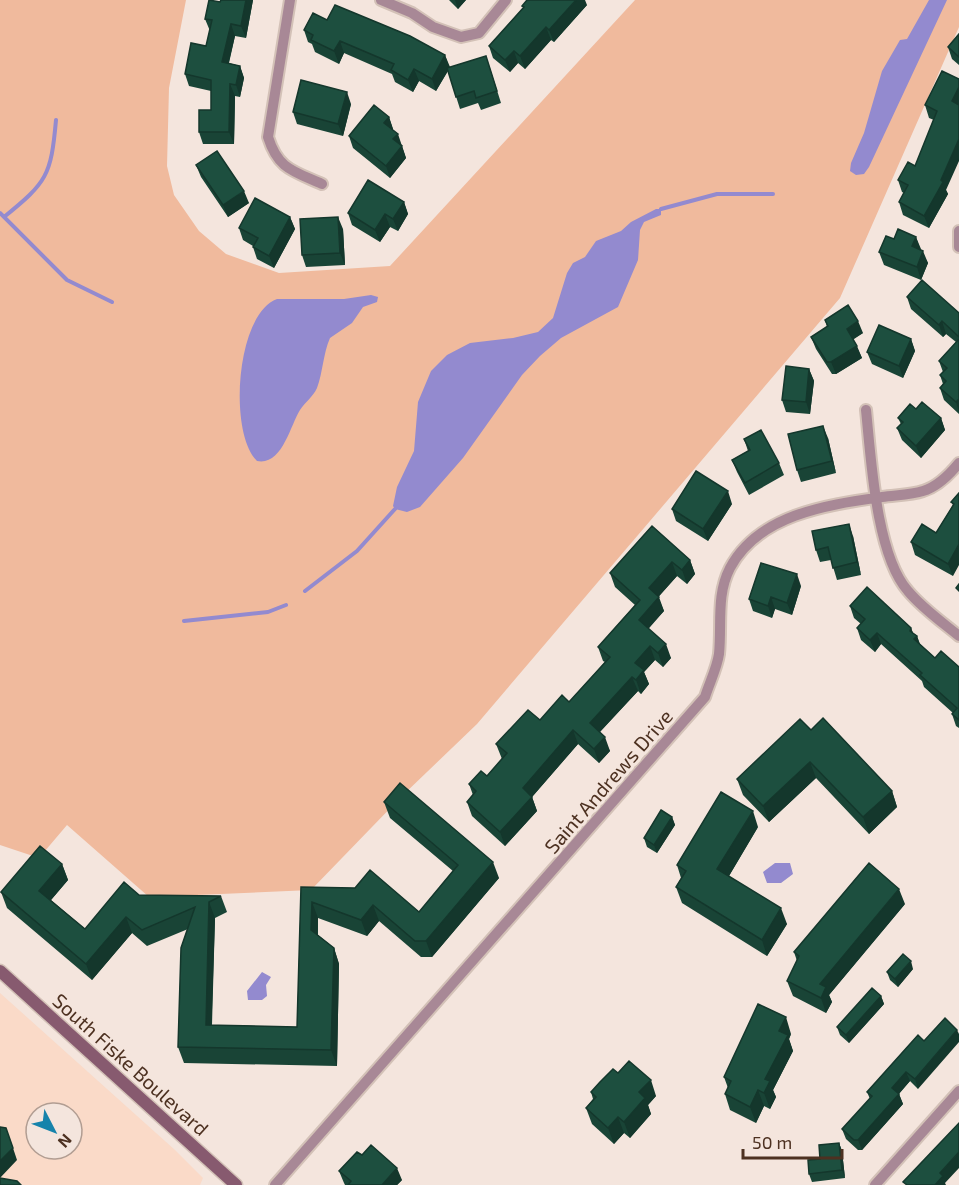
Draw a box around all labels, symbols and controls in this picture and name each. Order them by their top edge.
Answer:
street label: Saint Andrews Drive [539,704,677,858]
street label: South Fiske Boulevard [48,988,214,1140]
north arrow [24,1101,84,1161]
scale bar [743,1122,842,1160]
text: N [55,1131,76,1152]
text: 50 m [752,1131,792,1153]

